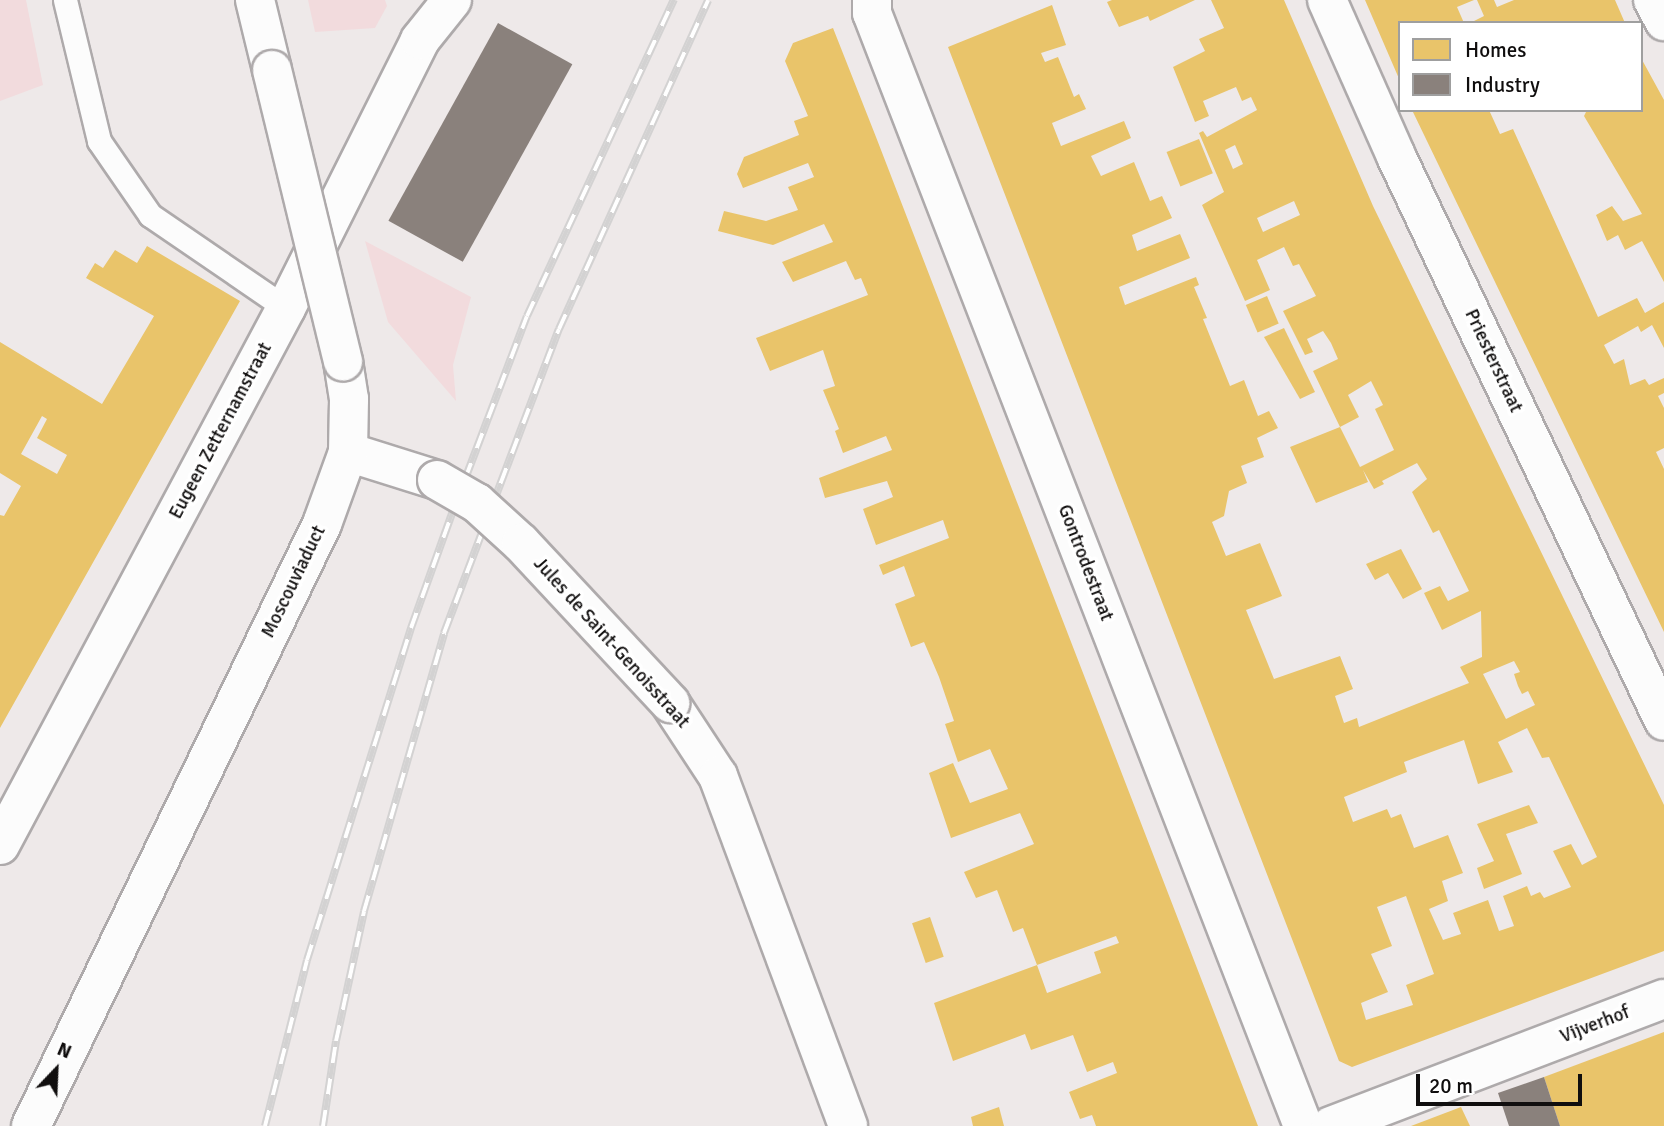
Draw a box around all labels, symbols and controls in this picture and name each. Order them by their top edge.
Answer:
legend [1398,21,1643,112]
text: Homes [1465,37,1527,63]
text: Industry [1465,72,1540,98]
street label: Priesterstraat [1459,306,1527,416]
street label: Eugeen Zetternamstraat [165,339,277,523]
street label: Gontrodestraat [1052,502,1118,624]
street label: Moscouviaduct [257,522,331,642]
street label: Jules de Saint-Genoisstraat [528,553,694,733]
street label: Vijverhof [1557,1001,1633,1049]
north arrow [21,1035,91,1105]
text: N [53,1037,75,1064]
scale bar [1419,1060,1585,1104]
text: 20 m [1429,1073,1473,1099]

